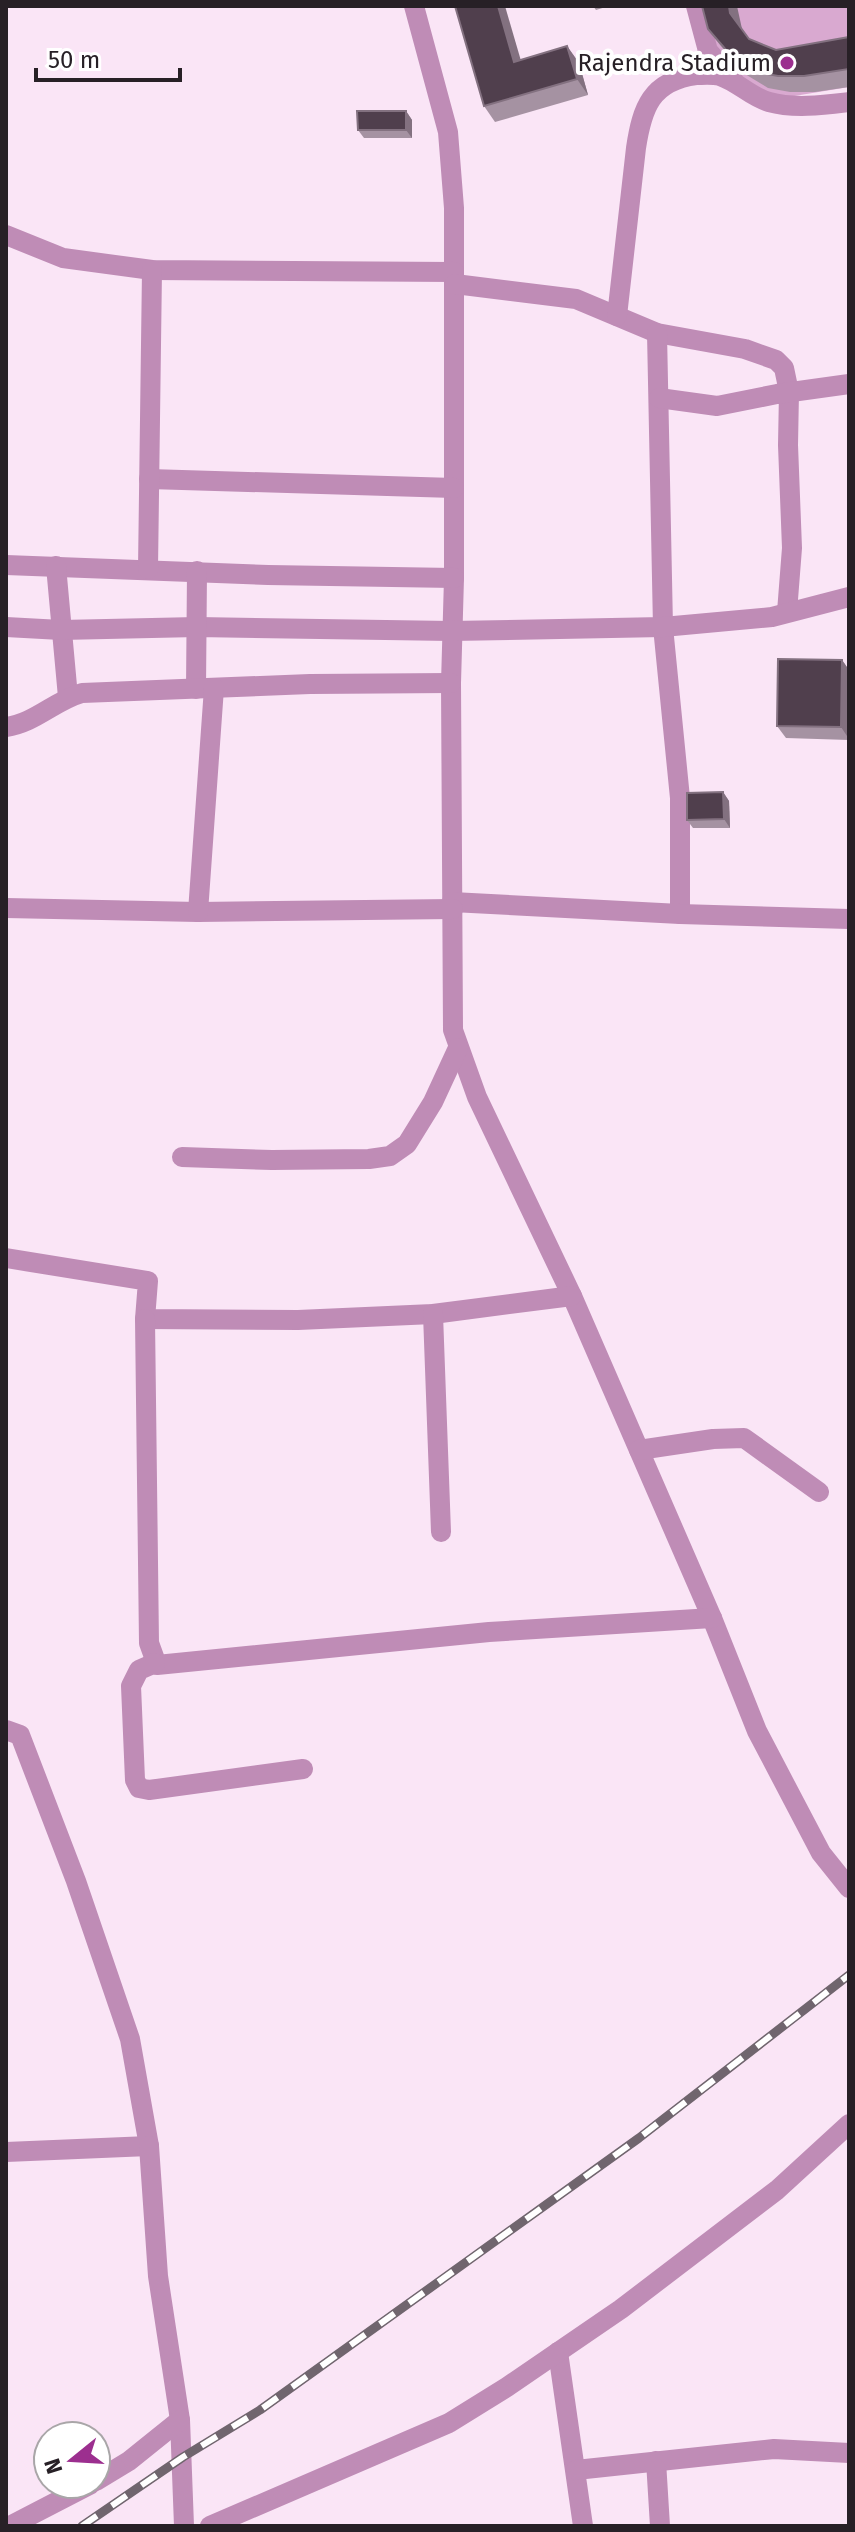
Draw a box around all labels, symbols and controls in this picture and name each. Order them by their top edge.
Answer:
scale bar [36,32,180,82]
text: 50 m [48,46,100,74]
place label: Rajendra Stadium [578,49,771,77]
marker: Rajendra Stadium [778,54,796,72]
north arrow [32,2420,112,2500]
text: N [38,2455,69,2477]

